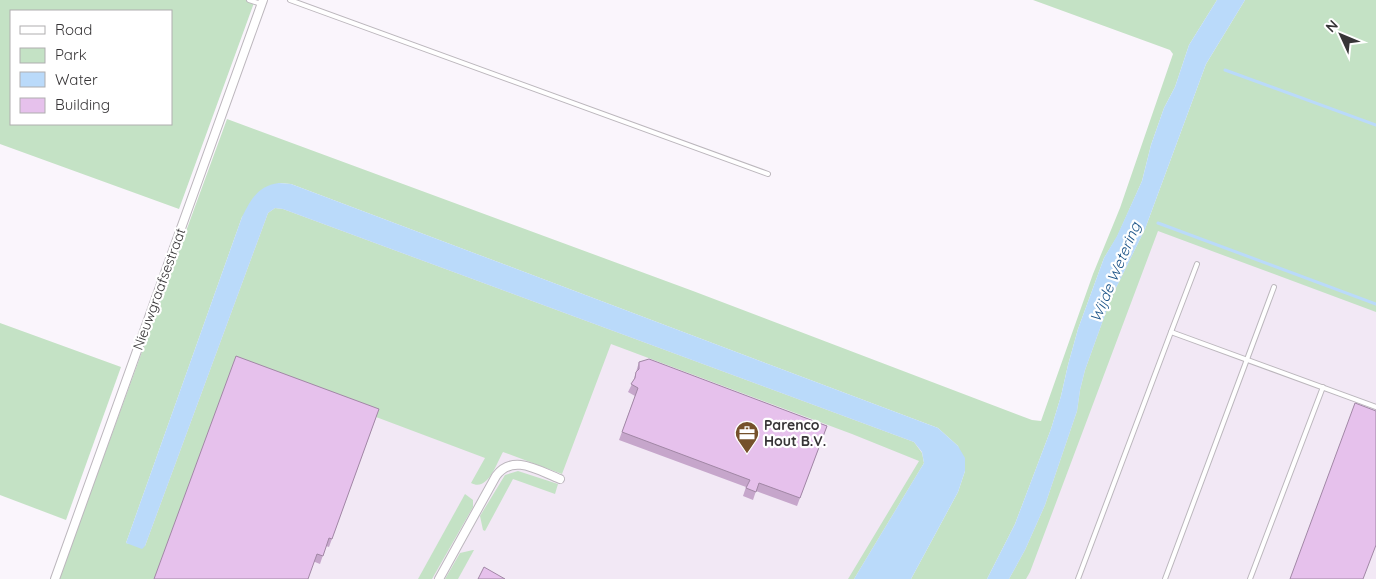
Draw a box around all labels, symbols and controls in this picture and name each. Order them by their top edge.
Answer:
legend [10,10,172,125]
north arrow [1316,10,1366,60]
text: N [1322,16,1342,36]
text: Road [55,20,92,39]
text: Park [55,45,87,64]
text: Water [55,70,98,89]
text: Building [55,95,110,114]
water label: Wijde Wetering [1085,218,1145,325]
street label: Nieuwgraafsestraat [129,225,190,352]
place label: Parenco Hout B.V. [764,416,826,450]
office icon: Parenco Hout B.V. [734,420,760,454]

